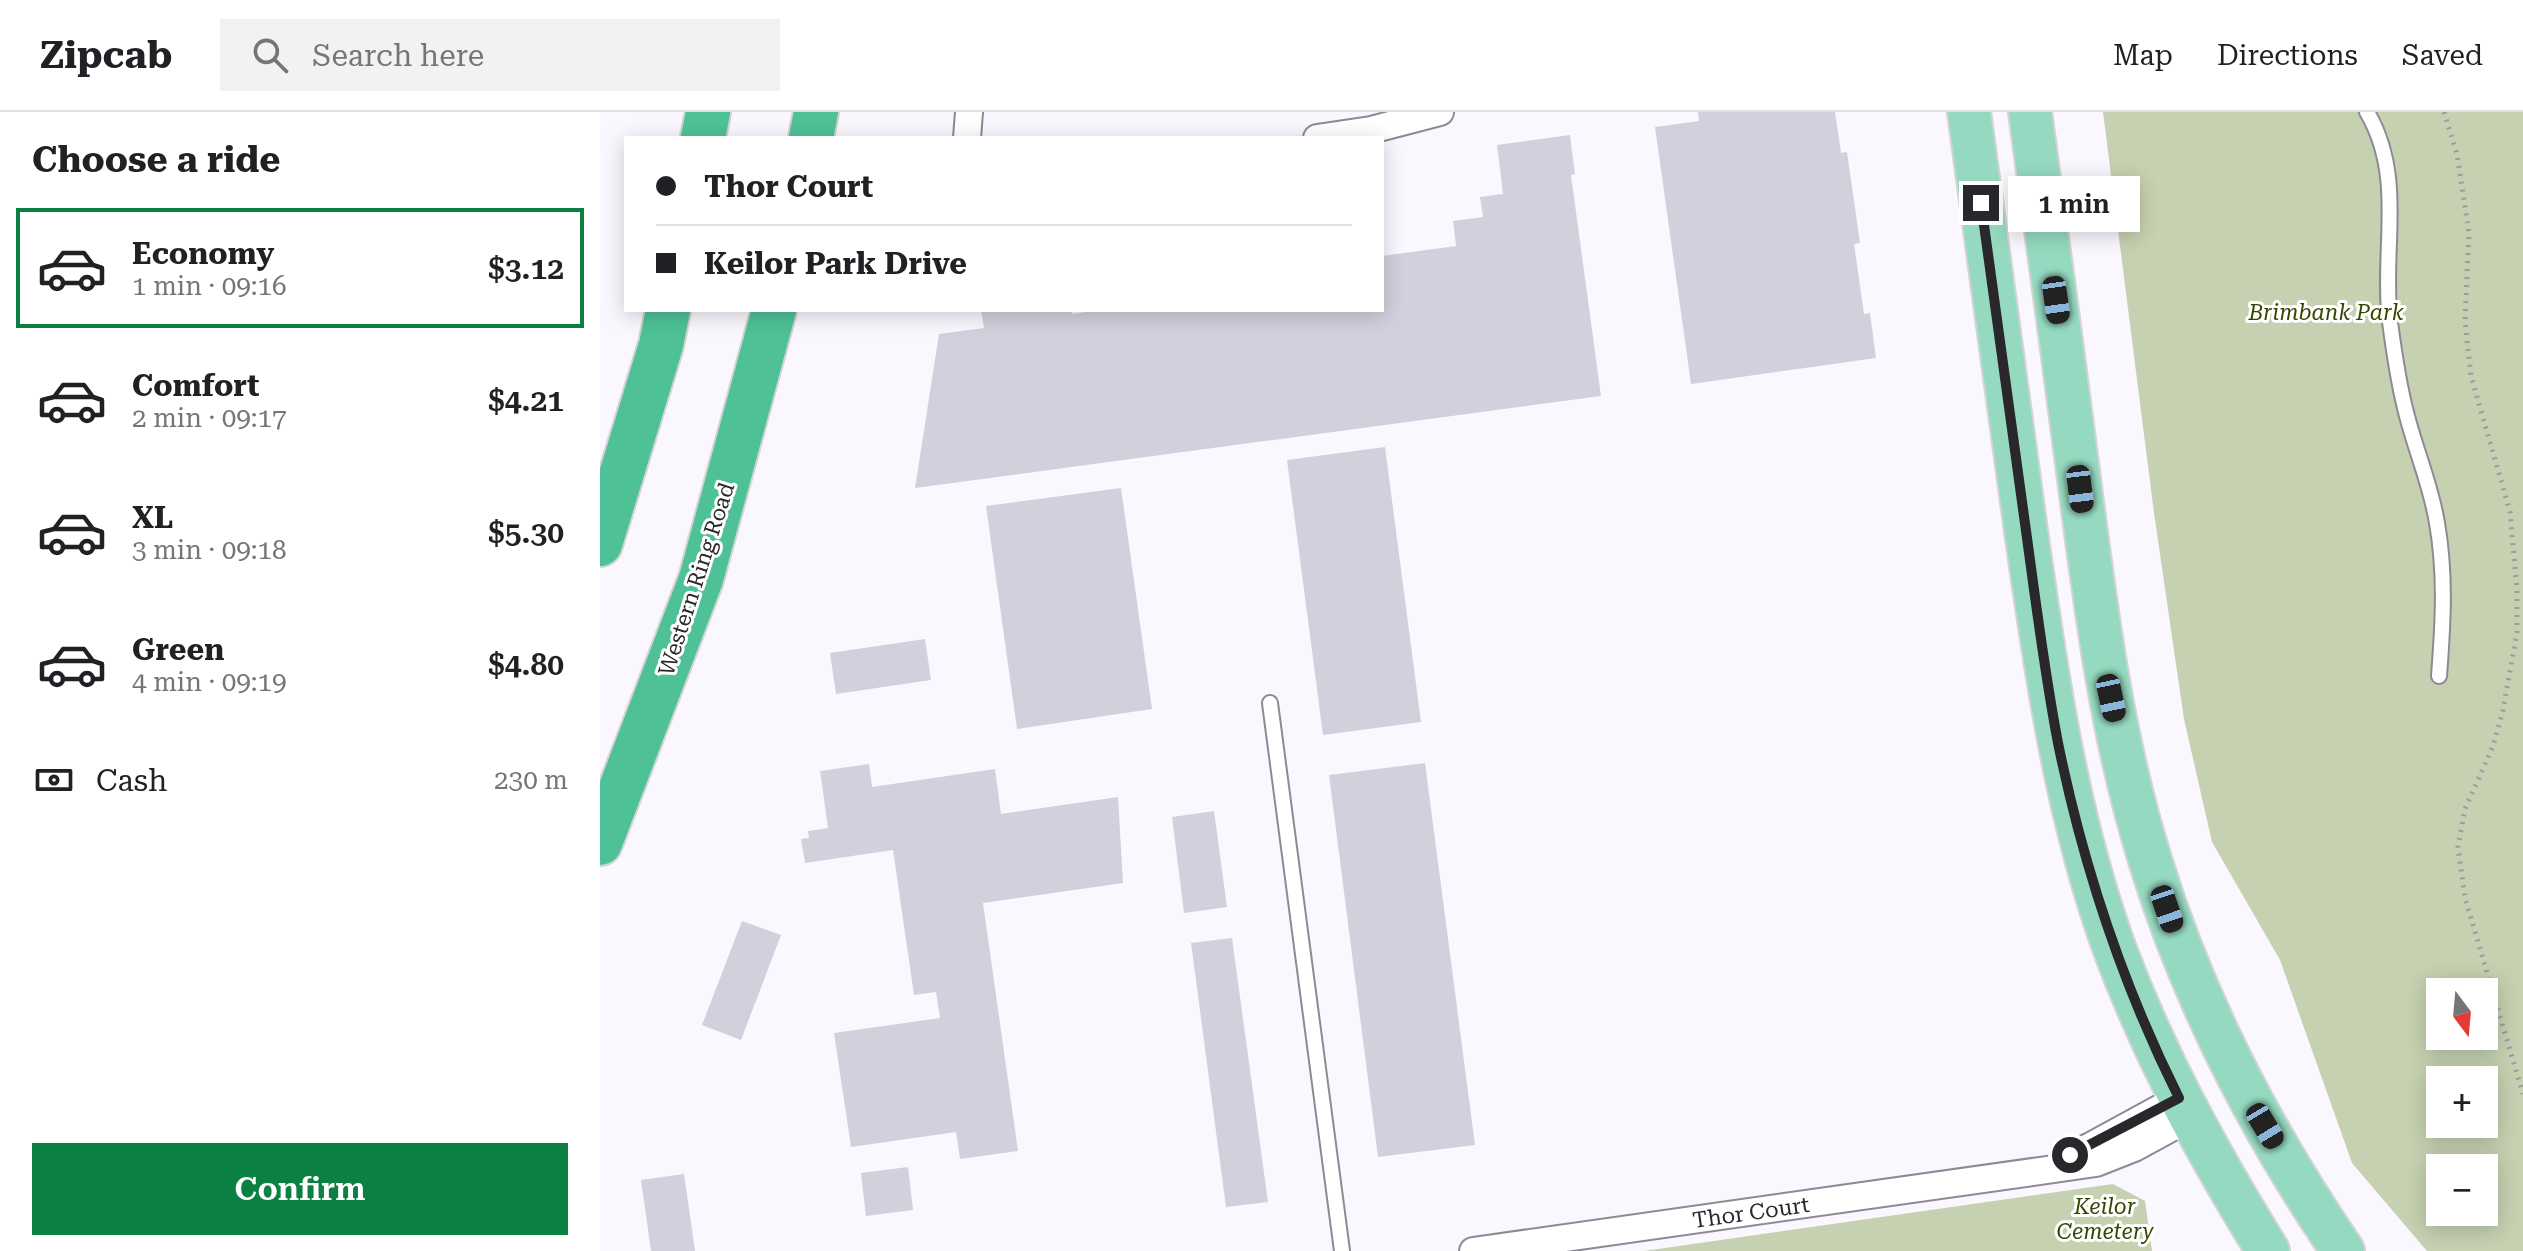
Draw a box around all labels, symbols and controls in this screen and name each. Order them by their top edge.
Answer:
search box [220,19,780,91]
text: Zipcab [40,33,172,77]
icon: search [248,33,292,77]
text: Search here [312,38,484,73]
text: Map [2113,39,2173,72]
text: Directions [2217,39,2358,72]
text: Saved [2402,39,2483,72]
text: Choose a ride [32,139,280,181]
text: Thor Court [704,169,873,204]
callout: 1 min [2009,175,2141,231]
route end [1963,185,1999,221]
text: 1 min [2038,189,2110,219]
icon: car [36,232,108,304]
text: Economy [132,236,274,271]
text: Keilor Park Drive [704,246,967,281]
text: $3.12 [488,251,564,286]
text: 1 min · 09:16 [132,271,287,301]
car [2041,275,2071,325]
park label: Brimbank Park [2247,300,2404,325]
icon: car [36,364,108,436]
text: Comfort [132,368,259,403]
text: $4.21 [488,383,564,418]
text: 2 min · 09:17 [132,403,287,433]
car [2065,464,2095,514]
street label: Western Ring Road [653,480,739,679]
icon: car [36,496,108,568]
text: XL [132,500,173,535]
text: $5.30 [488,515,564,550]
text: 3 min · 09:18 [132,535,287,565]
icon: car [36,628,108,700]
text: Green [132,632,224,667]
text: $4.80 [488,647,564,682]
text: 4 min · 09:19 [132,667,287,697]
car [2094,672,2128,724]
icon: cash [32,758,76,802]
text: Cash [96,763,167,798]
text: 230 m [494,765,568,795]
car [2148,882,2186,936]
north arrow [2426,978,2498,1050]
map controls [2426,978,2498,1226]
button: + [2426,1066,2498,1138]
car [2242,1099,2288,1153]
route start [2052,1137,2088,1173]
button: Confirm [32,1143,568,1235]
button: − [2426,1154,2498,1226]
street label: Thor Court [1691,1192,1811,1233]
park label: Keilor Cemetery [2056,1194,2154,1244]

